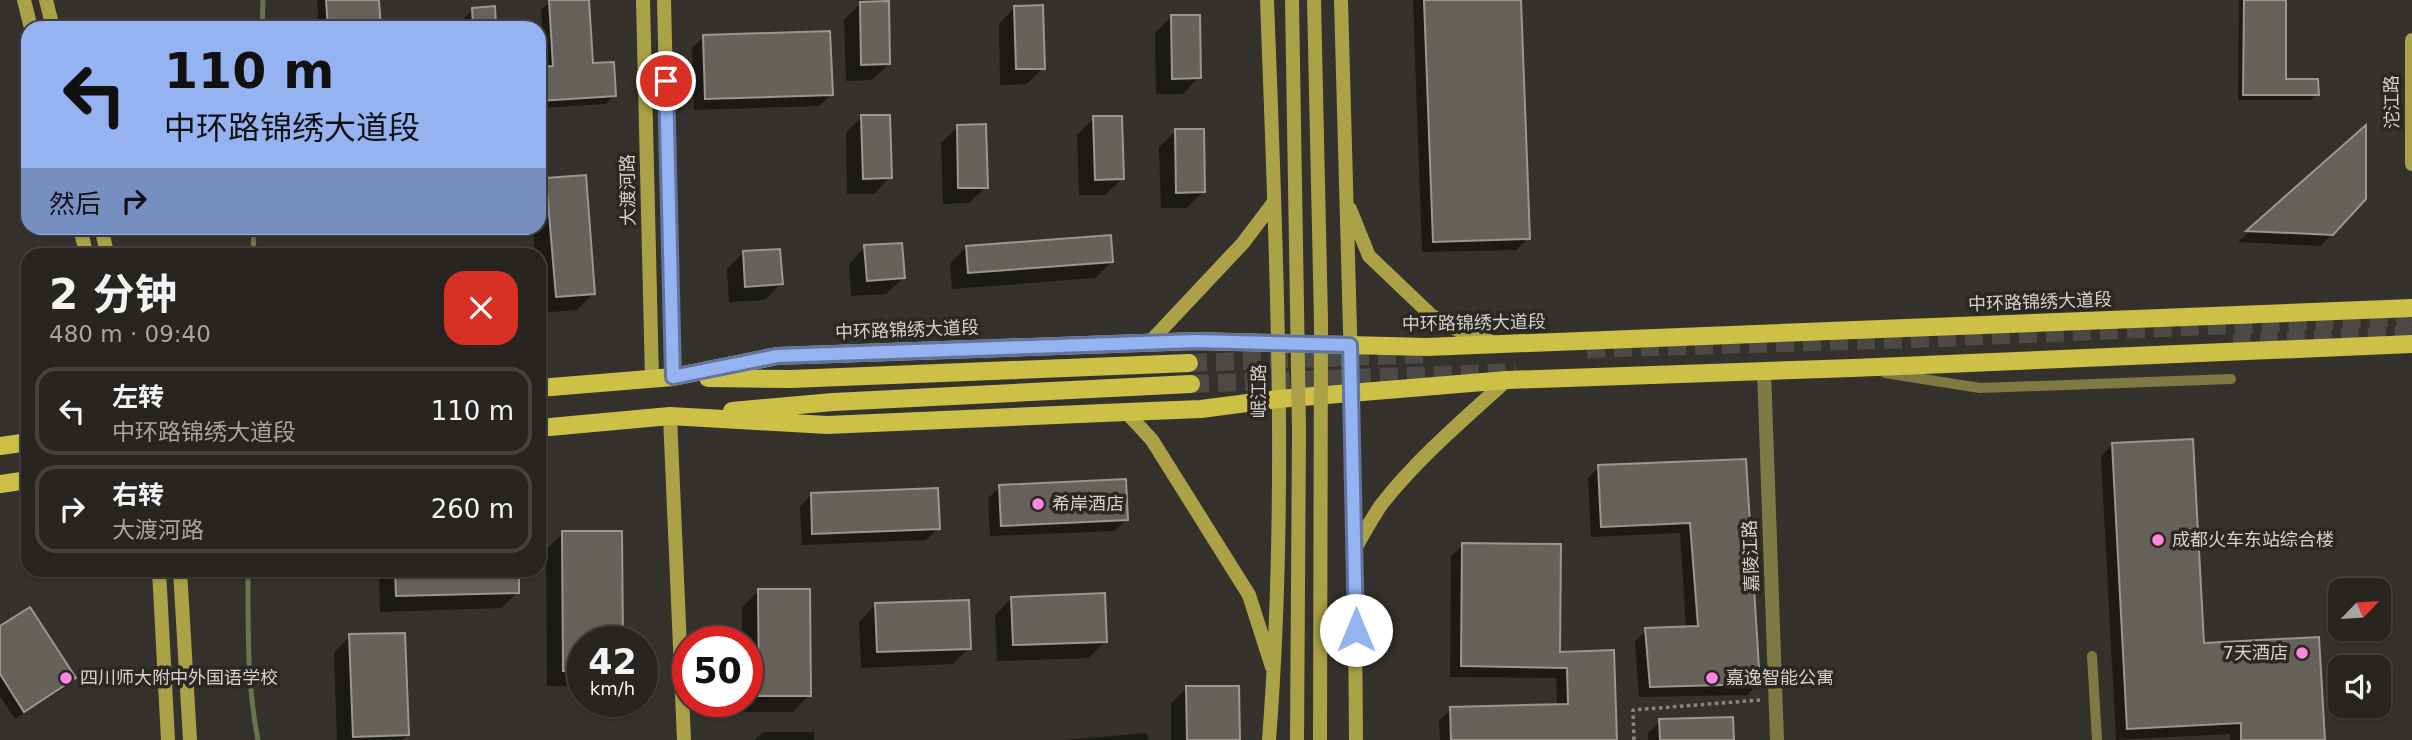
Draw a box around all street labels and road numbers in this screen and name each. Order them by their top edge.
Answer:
street label: 沱江路 [2381,75,2402,129]
street label: 大渡河路 [616,154,639,226]
street label: 中环路锦绣大道段 [1968,288,2112,315]
street label: 中环路锦绣大道段 [1402,311,1546,334]
street label: 中环路锦绣大道段 [835,316,979,343]
street label: 岷江路 [1248,364,1269,418]
street label: 嘉陵江路 [1739,520,1762,592]

